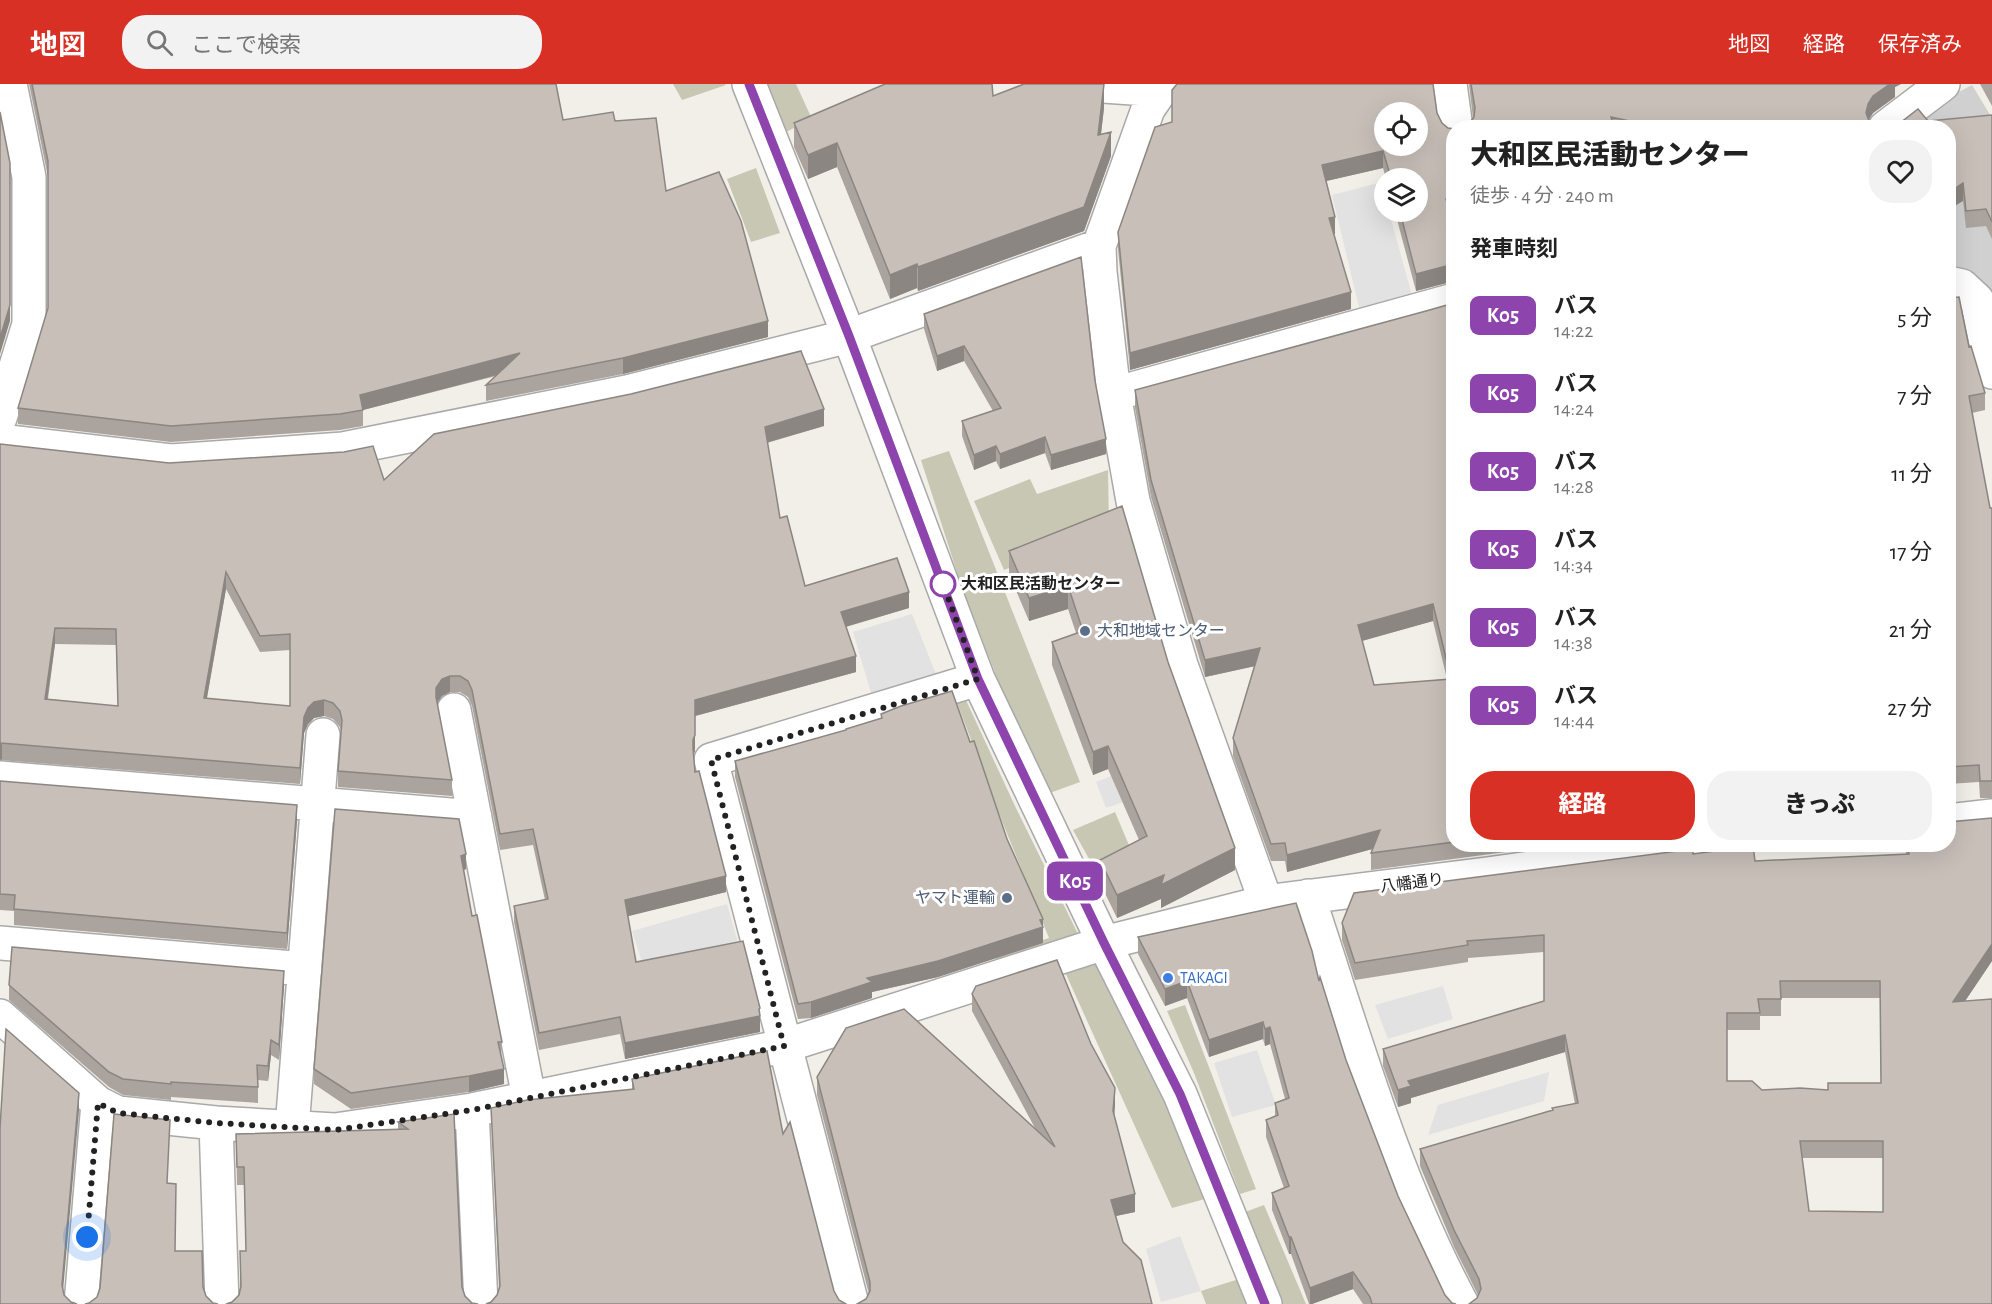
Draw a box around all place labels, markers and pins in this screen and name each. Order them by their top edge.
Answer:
marker: 大和区民活動センター [930,571,956,597]
place label: 大和区民活動センター [961,575,1121,592]
place label: 大和地域センター [1097,622,1225,639]
marker: 大和地域センター [1078,624,1092,638]
place label: ヤマト運輸 [915,889,995,906]
marker: ヤマト運輸 [1000,891,1014,905]
place label: TAKAGI [1180,970,1228,986]
marker: TAKAGI [1161,971,1175,985]

